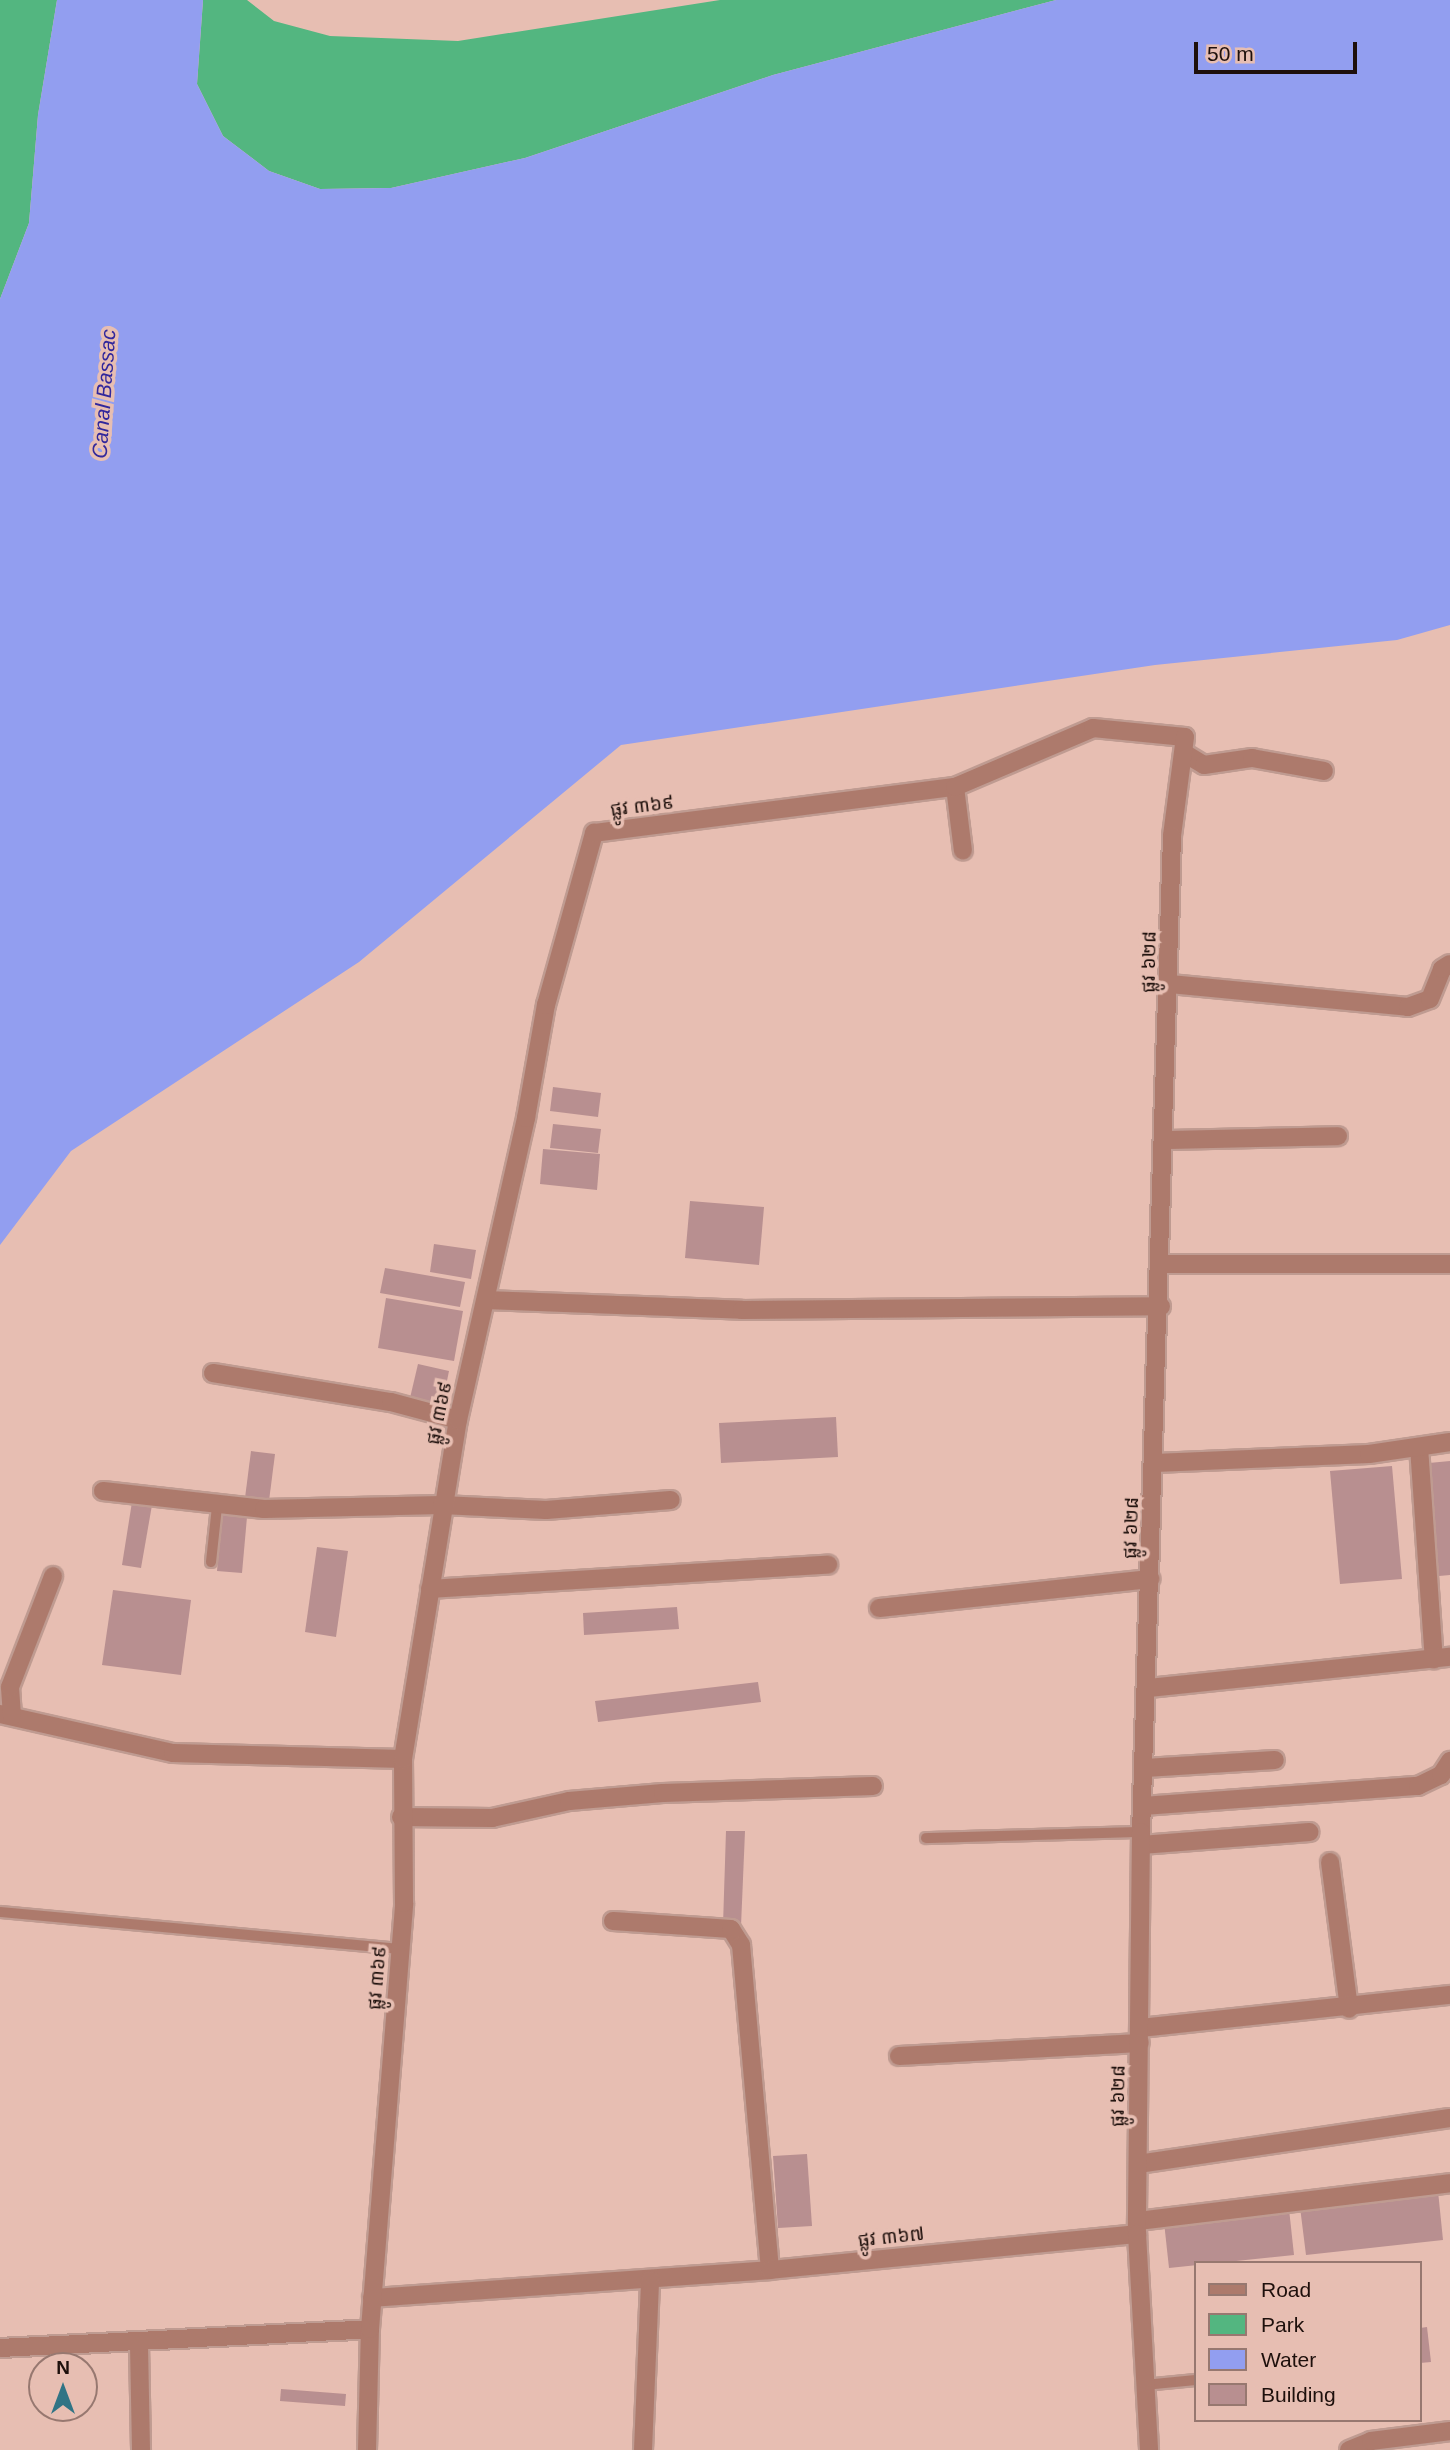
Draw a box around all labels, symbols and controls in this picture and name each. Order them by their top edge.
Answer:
scale bar [1198,28,1361,72]
text: 50 m [1207,42,1254,65]
water label: Canal Bassac [87,328,121,460]
street label: ផ្លូវ ៣៦៩ [609,791,675,821]
street label: ផ្លូវ ៦២៨ [1137,931,1161,993]
street label: ផ្លូវ ៣៦៩ [421,1379,457,1447]
street label: ផ្លូវ ៦២៨ [1119,1497,1143,1559]
street label: ផ្លូវ ៣៦៩ [363,1945,391,2011]
street label: ផ្លូវ ៦២៨ [1106,2065,1130,2127]
street label: ផ្លូវ ៣៦៧ [857,2222,925,2252]
legend [1194,2261,1422,2422]
text: Road [1261,2278,1311,2301]
text: Park [1261,2313,1304,2336]
text: Water [1261,2348,1316,2371]
north arrow [28,2352,98,2422]
text: N [56,2357,70,2378]
text: Building [1261,2383,1336,2406]

